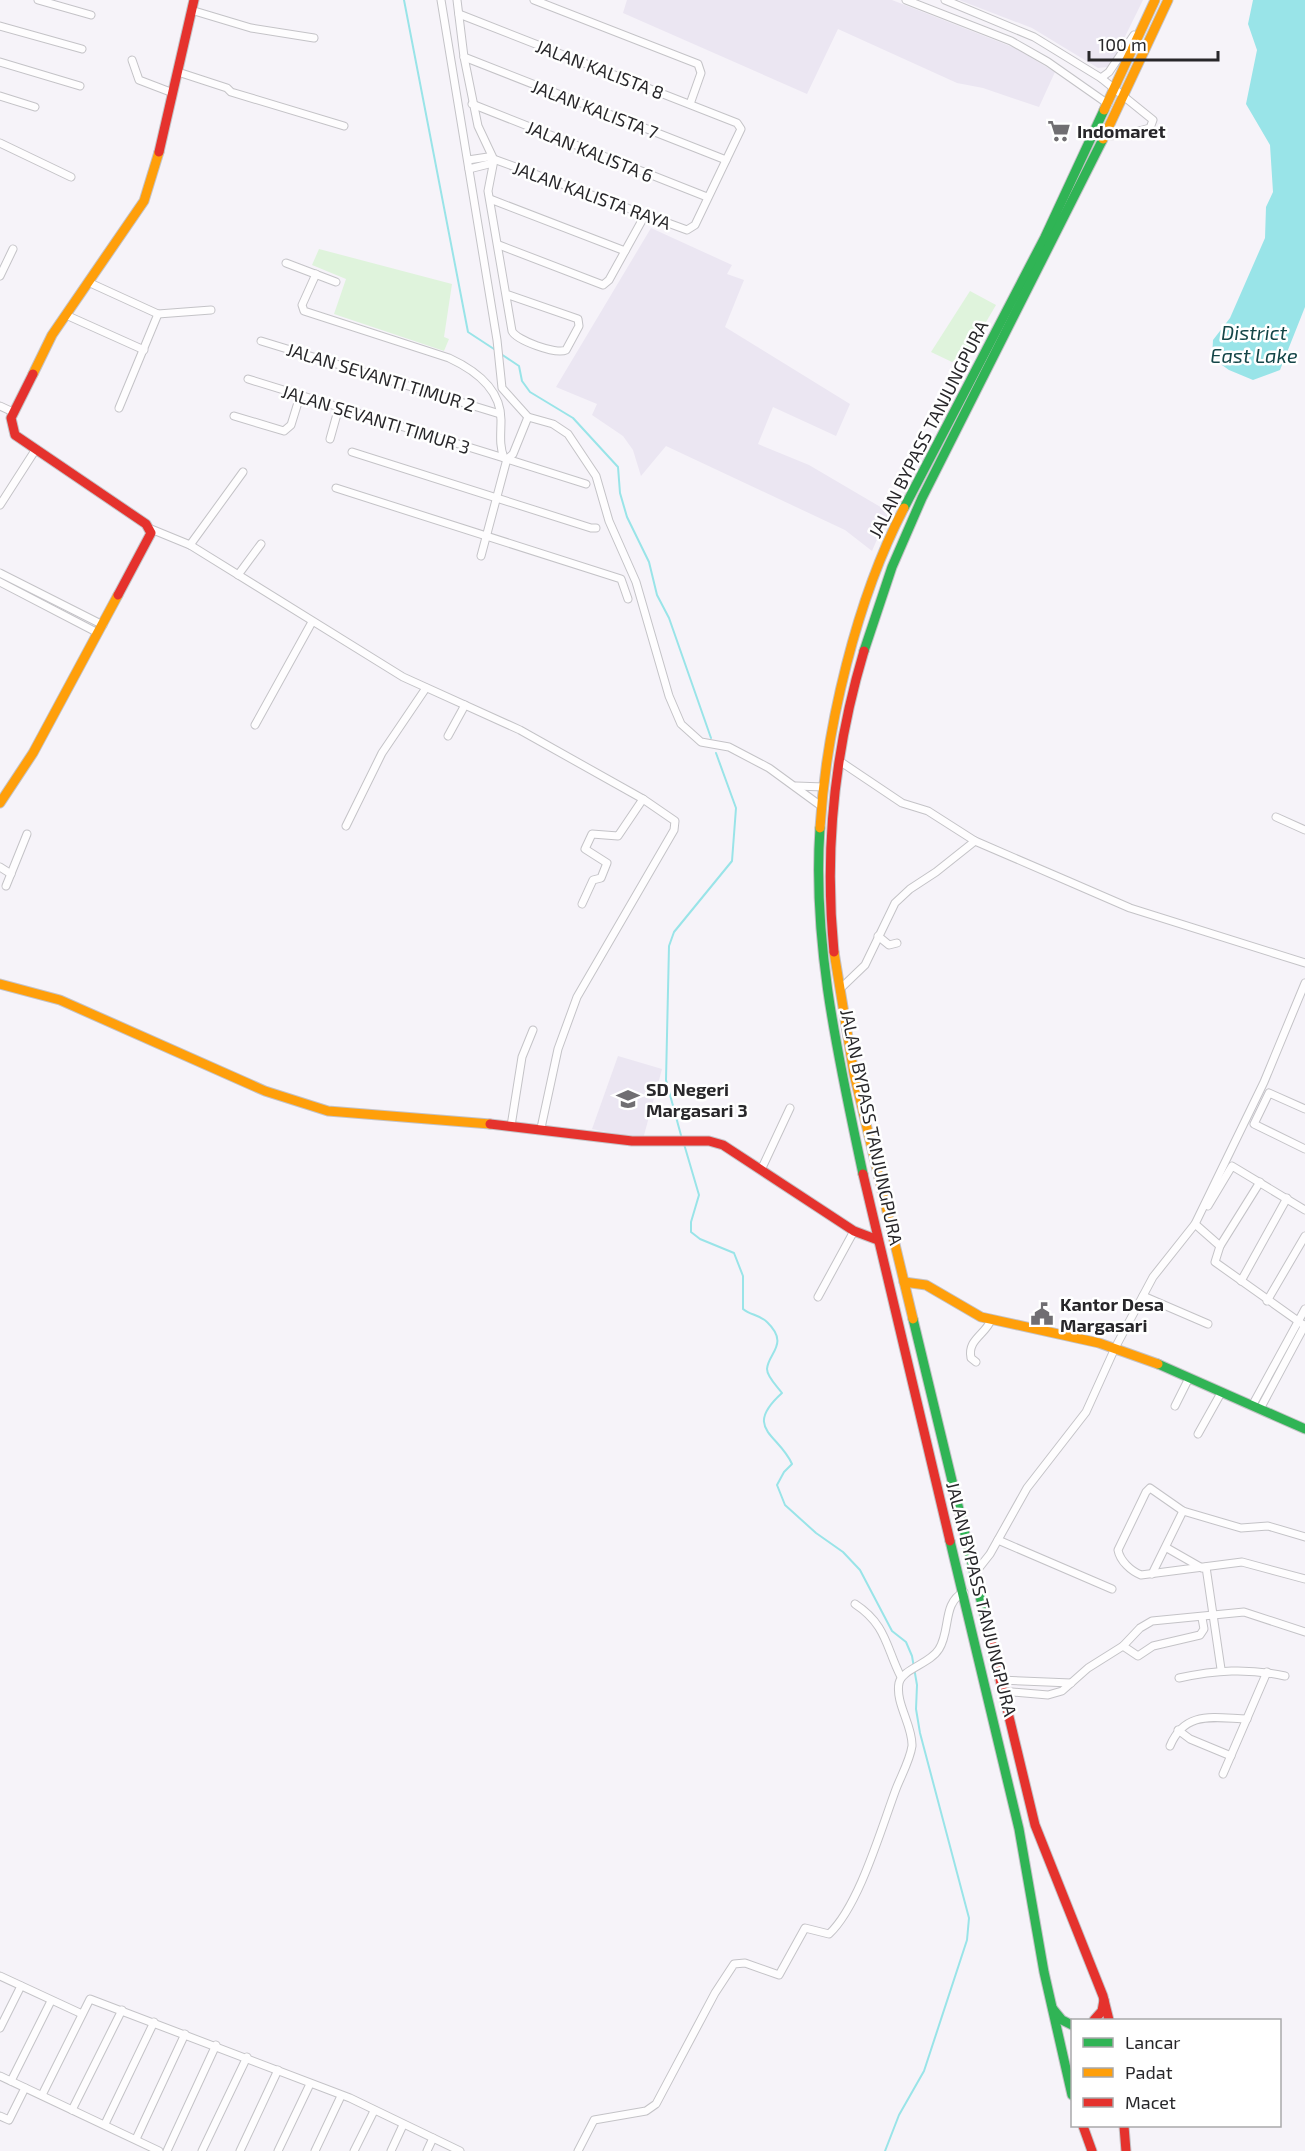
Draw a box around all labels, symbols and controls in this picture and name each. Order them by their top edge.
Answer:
scale bar [1089,24,1218,62]
text: 100 m [1098,33,1147,55]
street label: JALAN KALISTA 8 [533,34,667,104]
street label: JALAN KALISTA 7 [529,75,661,143]
street label: JALAN KALISTA 6 [523,116,657,186]
supermarket icon: Indomaret [1046,118,1072,144]
place label: Indomaret [1077,120,1166,142]
street label: JALAN KALISTA RAYA [510,156,675,234]
street label: JALAN BYPASS TANJUNGPURA [864,316,993,541]
water label: District East Lake [1210,320,1298,367]
street label: JALAN SEVANTI TIMUR 2 [284,338,478,416]
street label: JALAN SEVANTI TIMUR 3 [279,380,473,458]
street label: JALAN BYPASS TANJUNGPURA [836,1007,908,1248]
place label: SD Negeri Margasari 3 [646,1078,748,1121]
school or university icon: SD Negeri Margasari 3 [615,1086,641,1112]
place label: Kantor Desa Margasari [1060,1293,1164,1336]
public building icon: Kantor Desa Margasari [1029,1301,1055,1327]
street label: JALAN BYPASS TANJUNGPURA [942,1479,1022,1719]
legend [1071,2019,1281,2127]
text: Lancar [1125,2031,1181,2053]
text: Padat [1125,2061,1173,2083]
text: Macet [1125,2091,1176,2113]

